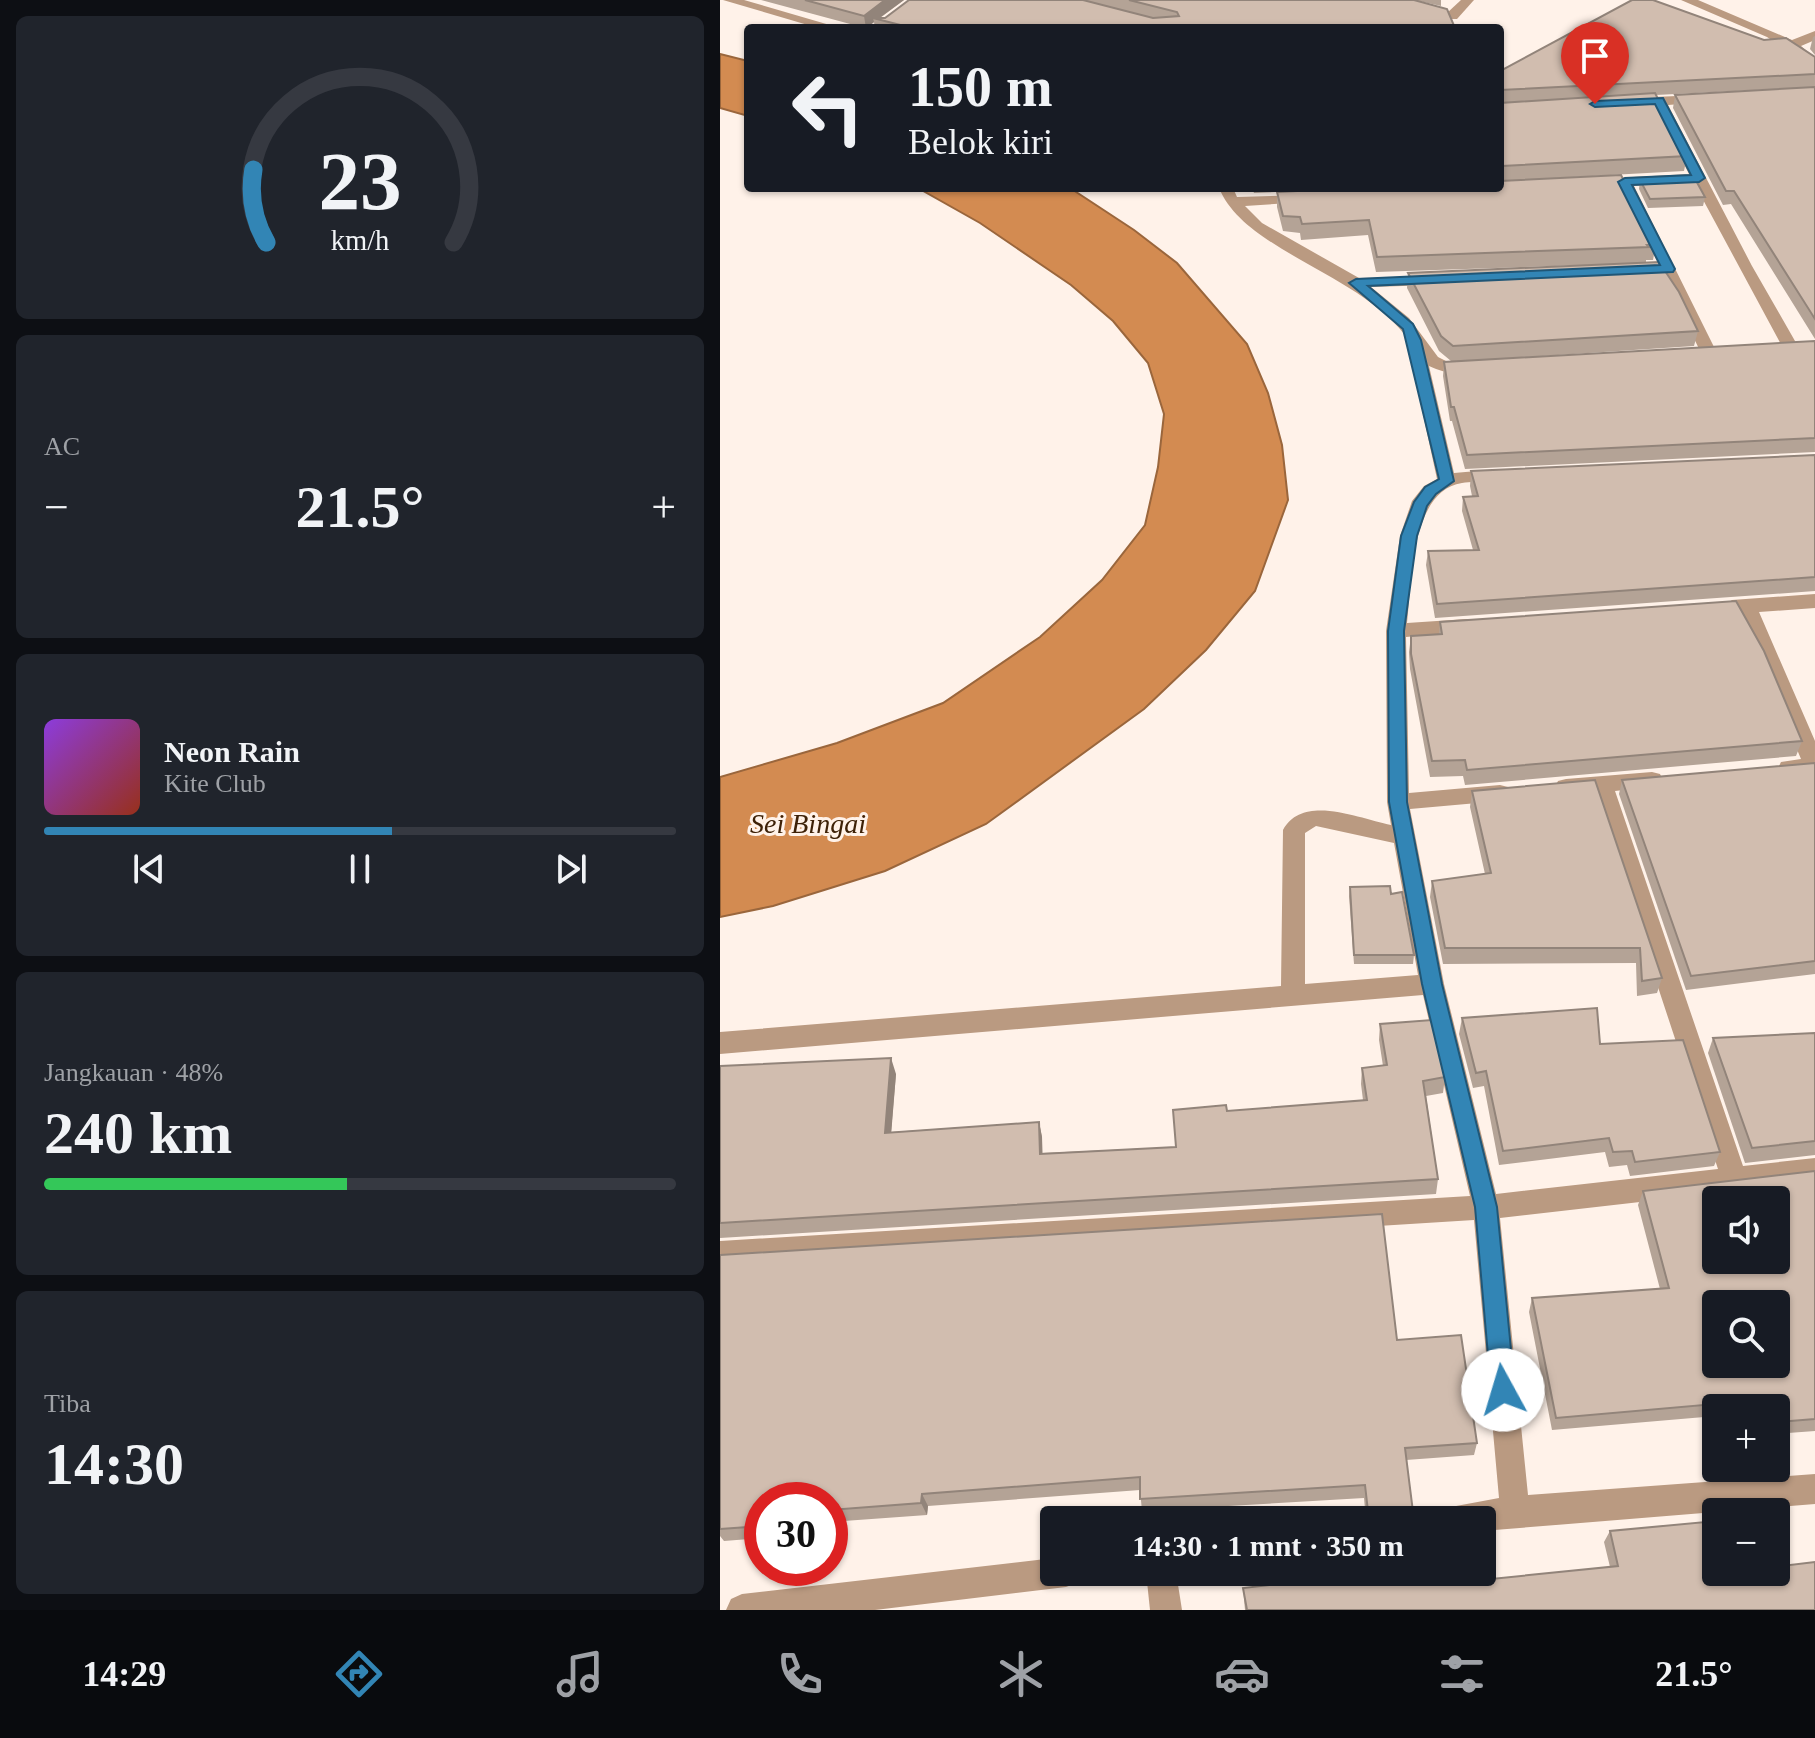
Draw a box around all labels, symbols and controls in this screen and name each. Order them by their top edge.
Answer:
pin [1561,22,1629,104]
icon: arrive [1573,34,1617,78]
icon: left [776,56,880,160]
text: 150 m [908,56,1053,118]
text: Belok kiri [908,122,1053,162]
text: 23 [318,135,402,227]
text: km/h [331,226,389,257]
text: AC [44,432,80,461]
text: 21.5° [296,474,425,540]
text: − [44,483,69,532]
text: + [651,483,676,532]
text: Neon Rain [164,735,300,768]
text: Kite Club [164,769,266,798]
water label: Sei Bingai [750,808,866,839]
icon: previous [127,847,171,891]
icon: pause [338,847,382,891]
icon: next [549,847,593,891]
text: Jangkauan · 48% [44,1058,223,1087]
text: 240 km [44,1100,232,1166]
map controls [1702,1186,1790,1586]
button: sound [1702,1186,1790,1274]
button: search [1702,1290,1790,1378]
position arrow [1461,1348,1545,1432]
text: Tiba [44,1389,91,1418]
button: + [1702,1394,1790,1482]
text: 14:30 [44,1431,184,1497]
speed limit sign: 30 [744,1482,848,1586]
button: − [1702,1498,1790,1586]
text: 14:30 · 1 mnt · 350 m [1132,1529,1404,1562]
icon: directions [331,1646,387,1702]
icon: music [552,1646,608,1702]
icon: phone [772,1646,828,1702]
icon: climate [993,1646,1049,1702]
icon: car [1214,1646,1270,1702]
icon: filters [1434,1646,1490,1702]
text: 14:29 [82,1654,166,1694]
text: 21.5° [1655,1654,1733,1694]

